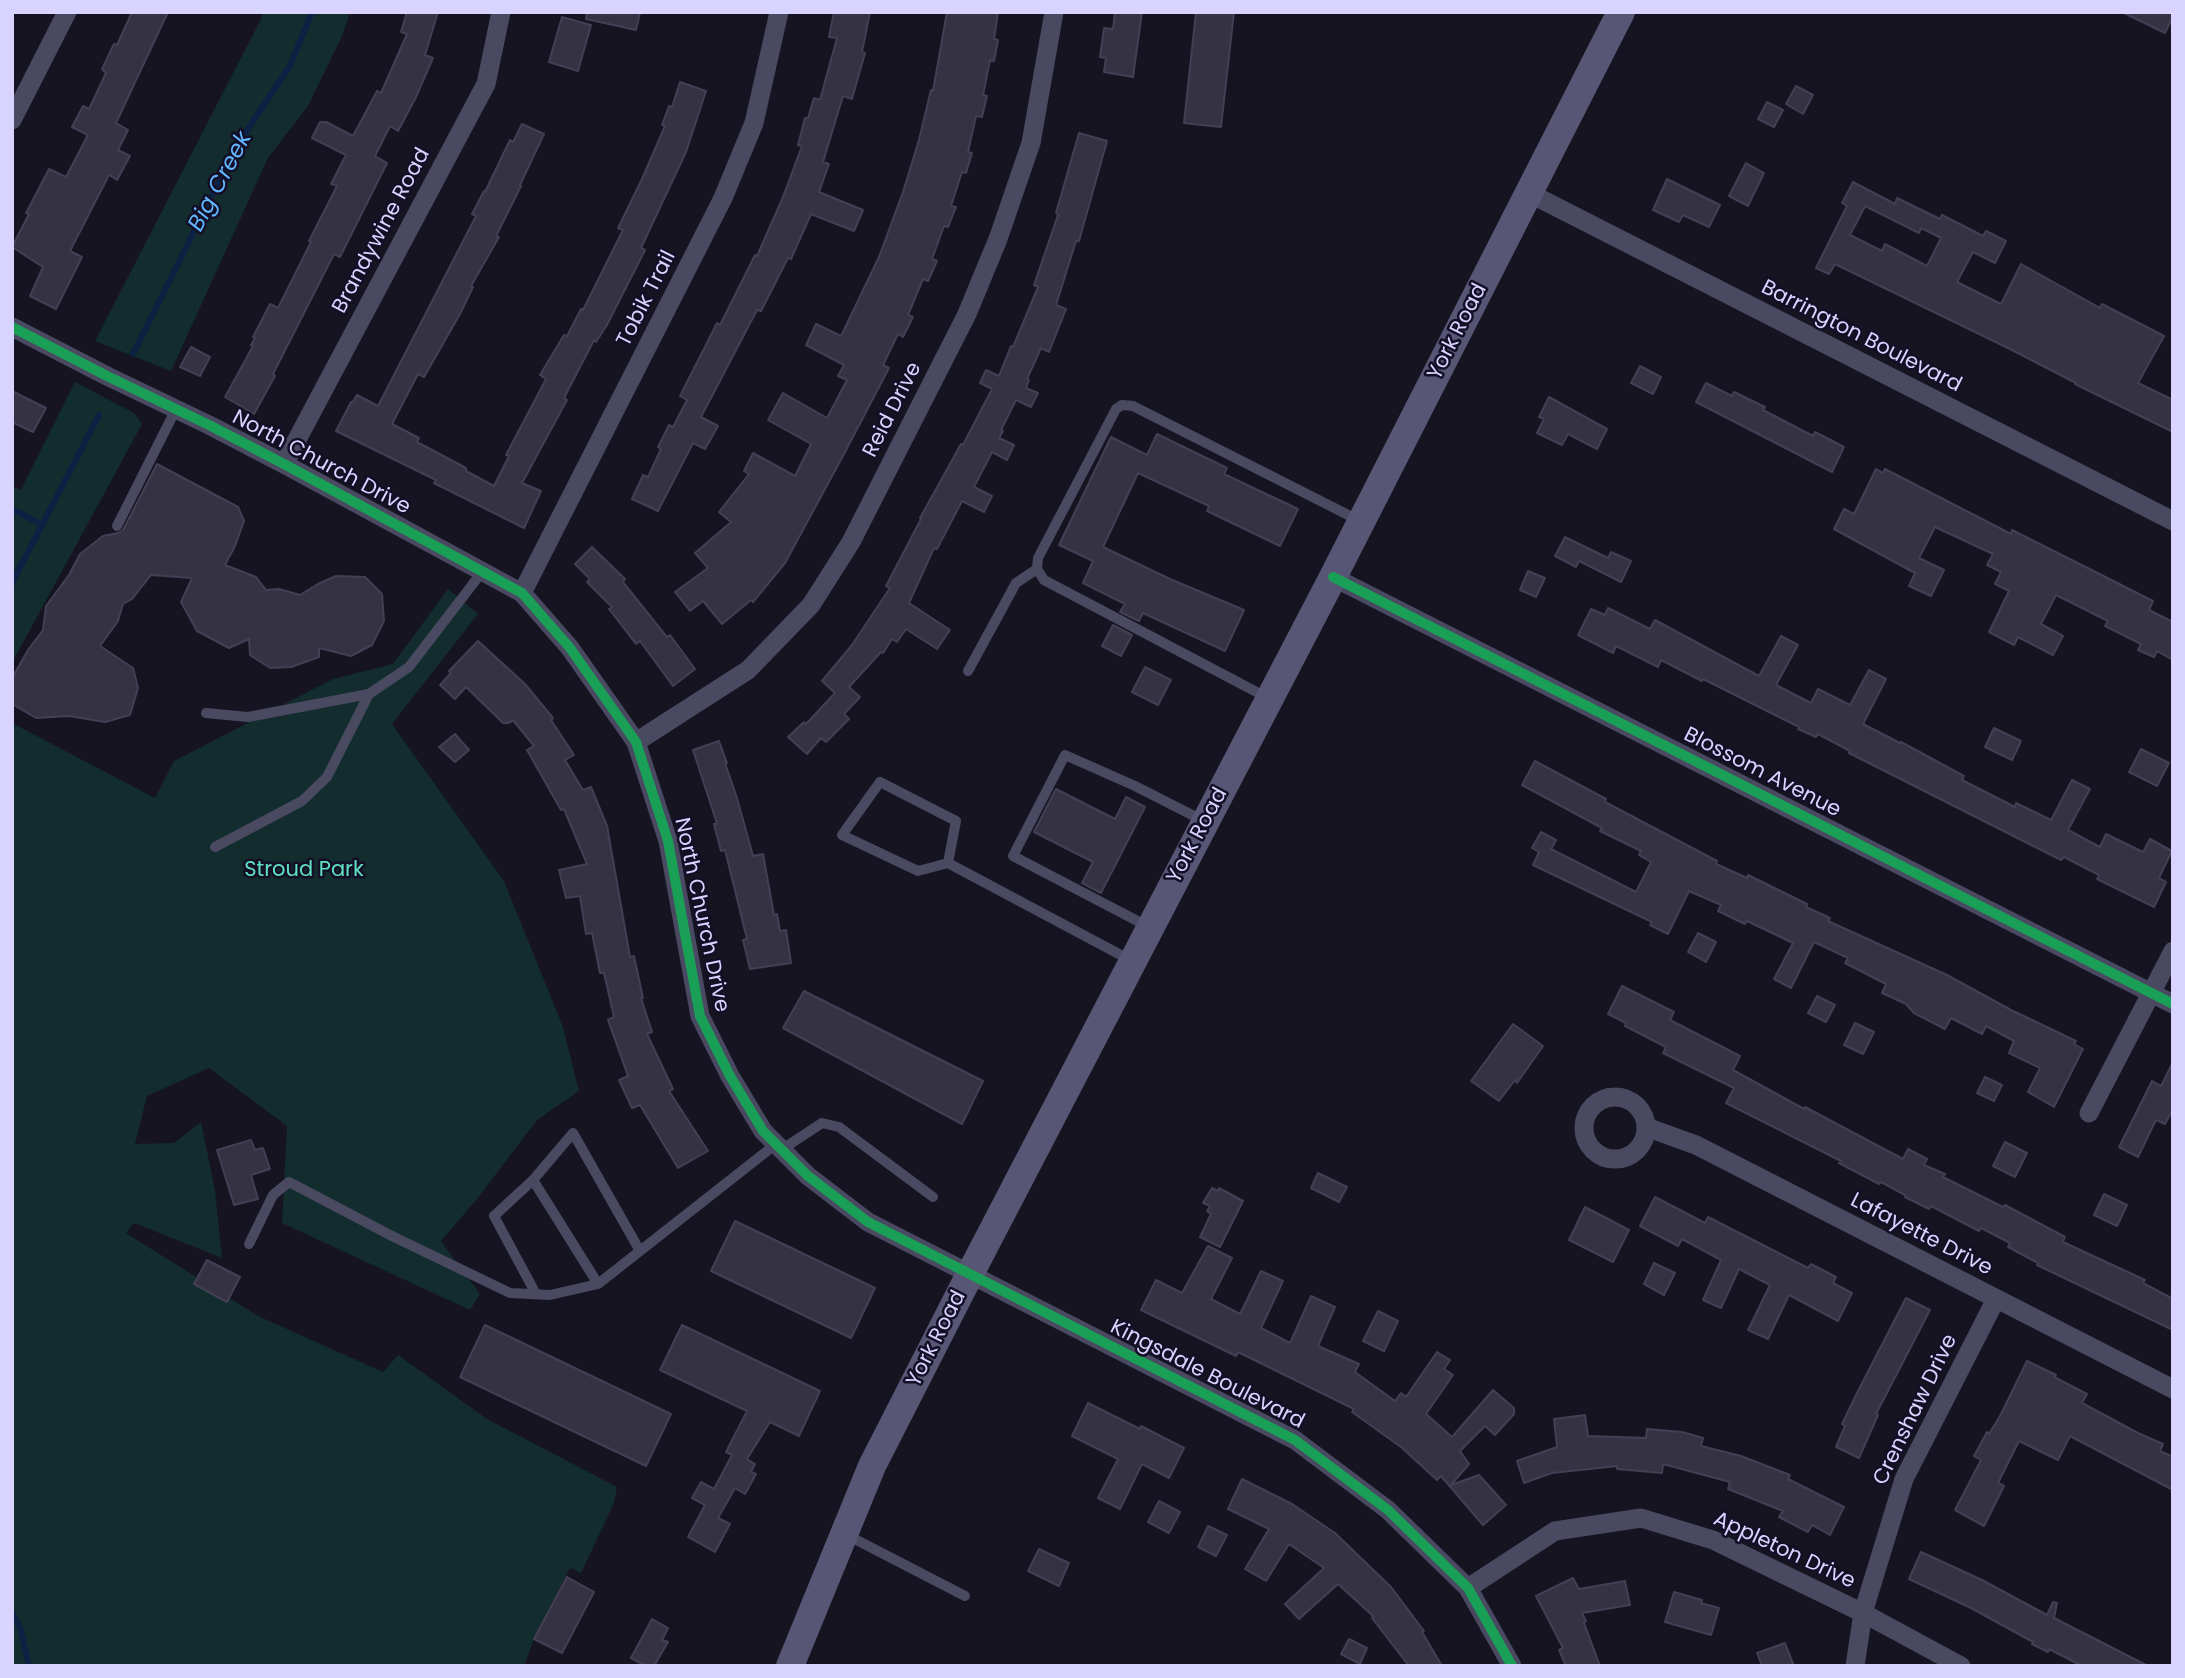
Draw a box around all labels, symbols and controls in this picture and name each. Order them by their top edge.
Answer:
water label: Big Creek [183,127,259,237]
street label: Brandywine Road [328,144,436,318]
street label: Tobik Trail [612,247,682,351]
street label: Barrington Boulevard [1757,275,1965,399]
street label: York Road [1423,280,1493,384]
street label: Reid Drive [858,358,928,462]
street label: North Church Drive [228,405,414,521]
street label: Blossom Avenue [1679,723,1845,823]
street label: York Road [1162,784,1234,888]
street label: North Church Drive [668,815,734,1015]
park label: Stroud Park [244,858,364,884]
street label: Lafayette Drive [1846,1188,1996,1282]
street label: York Road [902,1287,972,1391]
street label: Kingsdale Boulevard [1106,1315,1308,1435]
street label: Crenshaw Drive [1869,1331,1963,1489]
street label: Appleton Drive [1709,1507,1859,1595]

